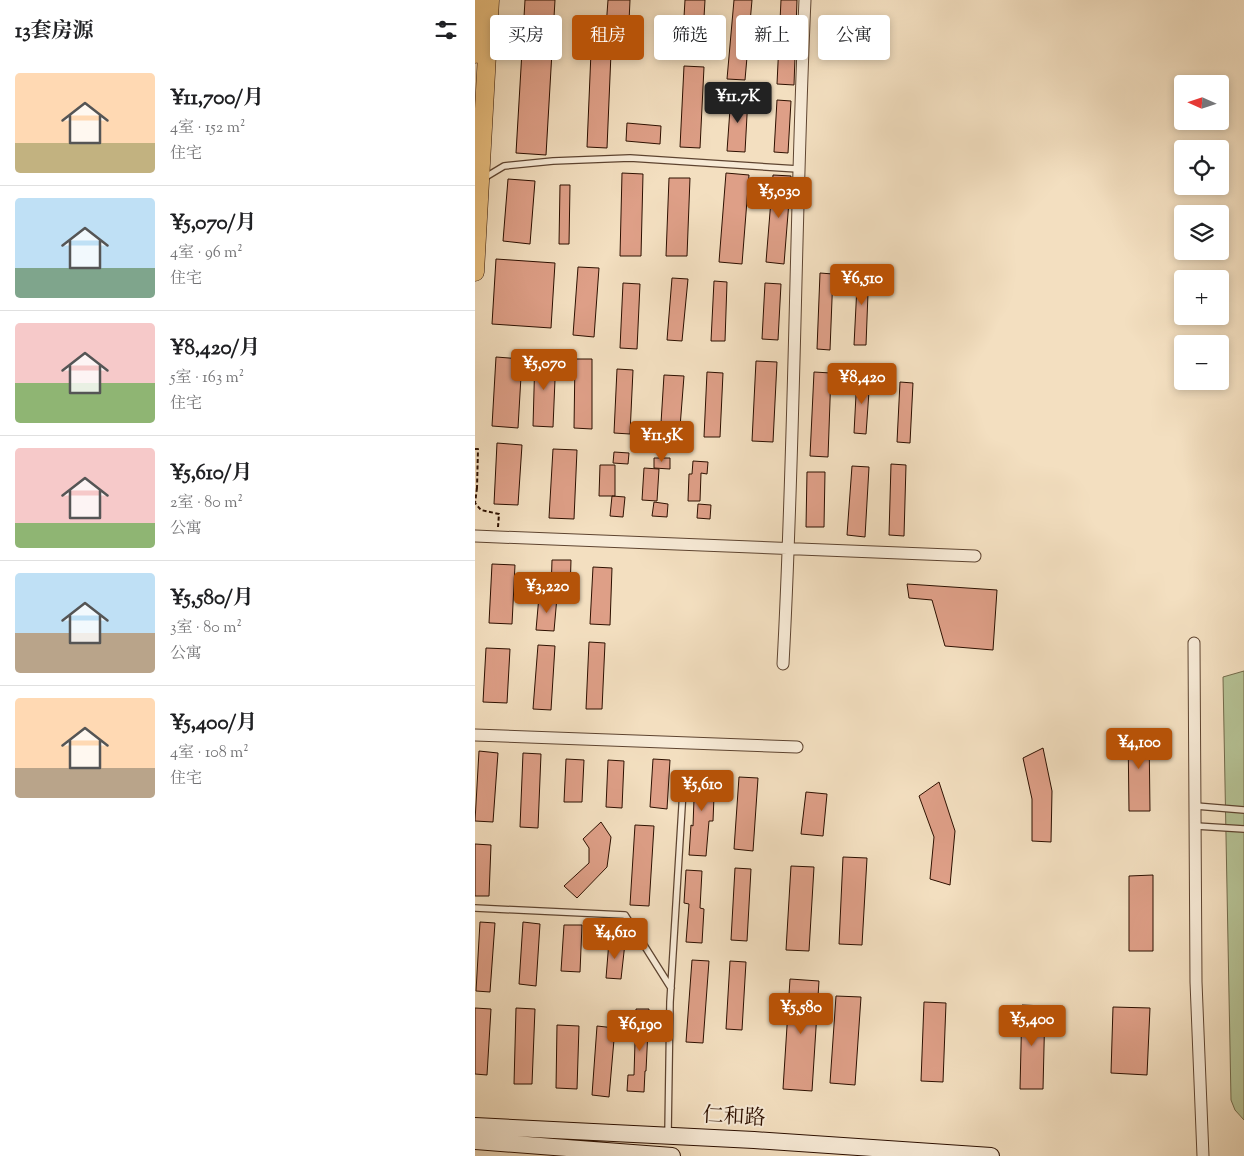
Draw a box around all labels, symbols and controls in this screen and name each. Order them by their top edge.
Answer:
chip: 买房 [490,15,562,60]
chip: 租房 [572,15,644,60]
chip: 筛选 [654,15,726,60]
chip: 新上 [736,15,808,60]
chip: 公寓 [818,15,890,60]
icon: filters [432,16,460,44]
text: 13套房源 [15,17,94,47]
north arrow [1174,75,1229,130]
map controls [1174,75,1229,390]
pin: ¥11.7K [697,82,779,124]
text: ¥11,700/月 [170,84,264,114]
text: ¥11.7K [716,86,760,109]
icon: home [55,93,115,153]
text: 4室 · 152 m² [170,117,245,140]
button: locate [1174,140,1229,195]
text: 住宅 [170,143,202,166]
pin: ¥5,030 [738,176,820,219]
text: ¥5,030 [758,181,800,204]
button: layers [1174,205,1229,260]
text: ¥5,070/月 [170,209,256,239]
icon: home [55,218,115,278]
text: 4室 · 96 m² [170,242,243,265]
pin: ¥6,510 [821,264,903,306]
text: 住宅 [170,268,202,291]
text: ¥6,510 [841,268,883,291]
button: + [1174,270,1229,325]
text: ¥8,420/月 [170,334,260,364]
button: − [1174,335,1229,390]
icon: home [55,343,115,403]
pin: ¥5,070 [503,348,585,391]
text: ¥5,070 [522,353,566,376]
pin: ¥8,420 [821,362,903,405]
text: 5室 · 163 m² [170,367,244,390]
text: ¥8,420 [839,367,885,390]
text: 住宅 [170,393,202,416]
pin: ¥11.5K [621,420,703,463]
text: ¥11.5K [641,425,683,448]
text: ¥5,610/月 [170,459,253,489]
icon: home [55,468,115,528]
text: 2室 · 80 m² [170,492,243,515]
text: 公寓 [170,518,202,541]
pin: ¥3,220 [506,572,588,614]
text: ¥3,220 [525,576,569,599]
text: ¥5,580/月 [170,584,254,614]
icon: home [55,593,115,653]
text: 3室 · 80 m² [170,617,242,640]
text: 公寓 [170,643,202,666]
text: ¥5,400/月 [170,709,257,739]
icon: home [55,718,115,778]
pin: ¥4,100 [1098,728,1180,770]
text: ¥4,100 [1117,732,1161,755]
text: 4室 · 108 m² [170,742,249,765]
text: 住宅 [170,768,202,791]
pin: ¥5,610 [661,770,743,812]
text: ¥5,610 [682,774,723,797]
pin: ¥4,610 [574,918,656,960]
text: ¥4,610 [594,922,636,945]
pin: ¥5,580 [760,992,842,1035]
text: ¥5,580 [780,997,822,1020]
pin: ¥5,400 [991,1004,1073,1047]
text: ¥5,400 [1010,1009,1054,1032]
pin: ¥6,190 [599,1010,681,1052]
text: ¥6,190 [618,1014,662,1037]
street label: 仁和路 [702,1101,766,1135]

